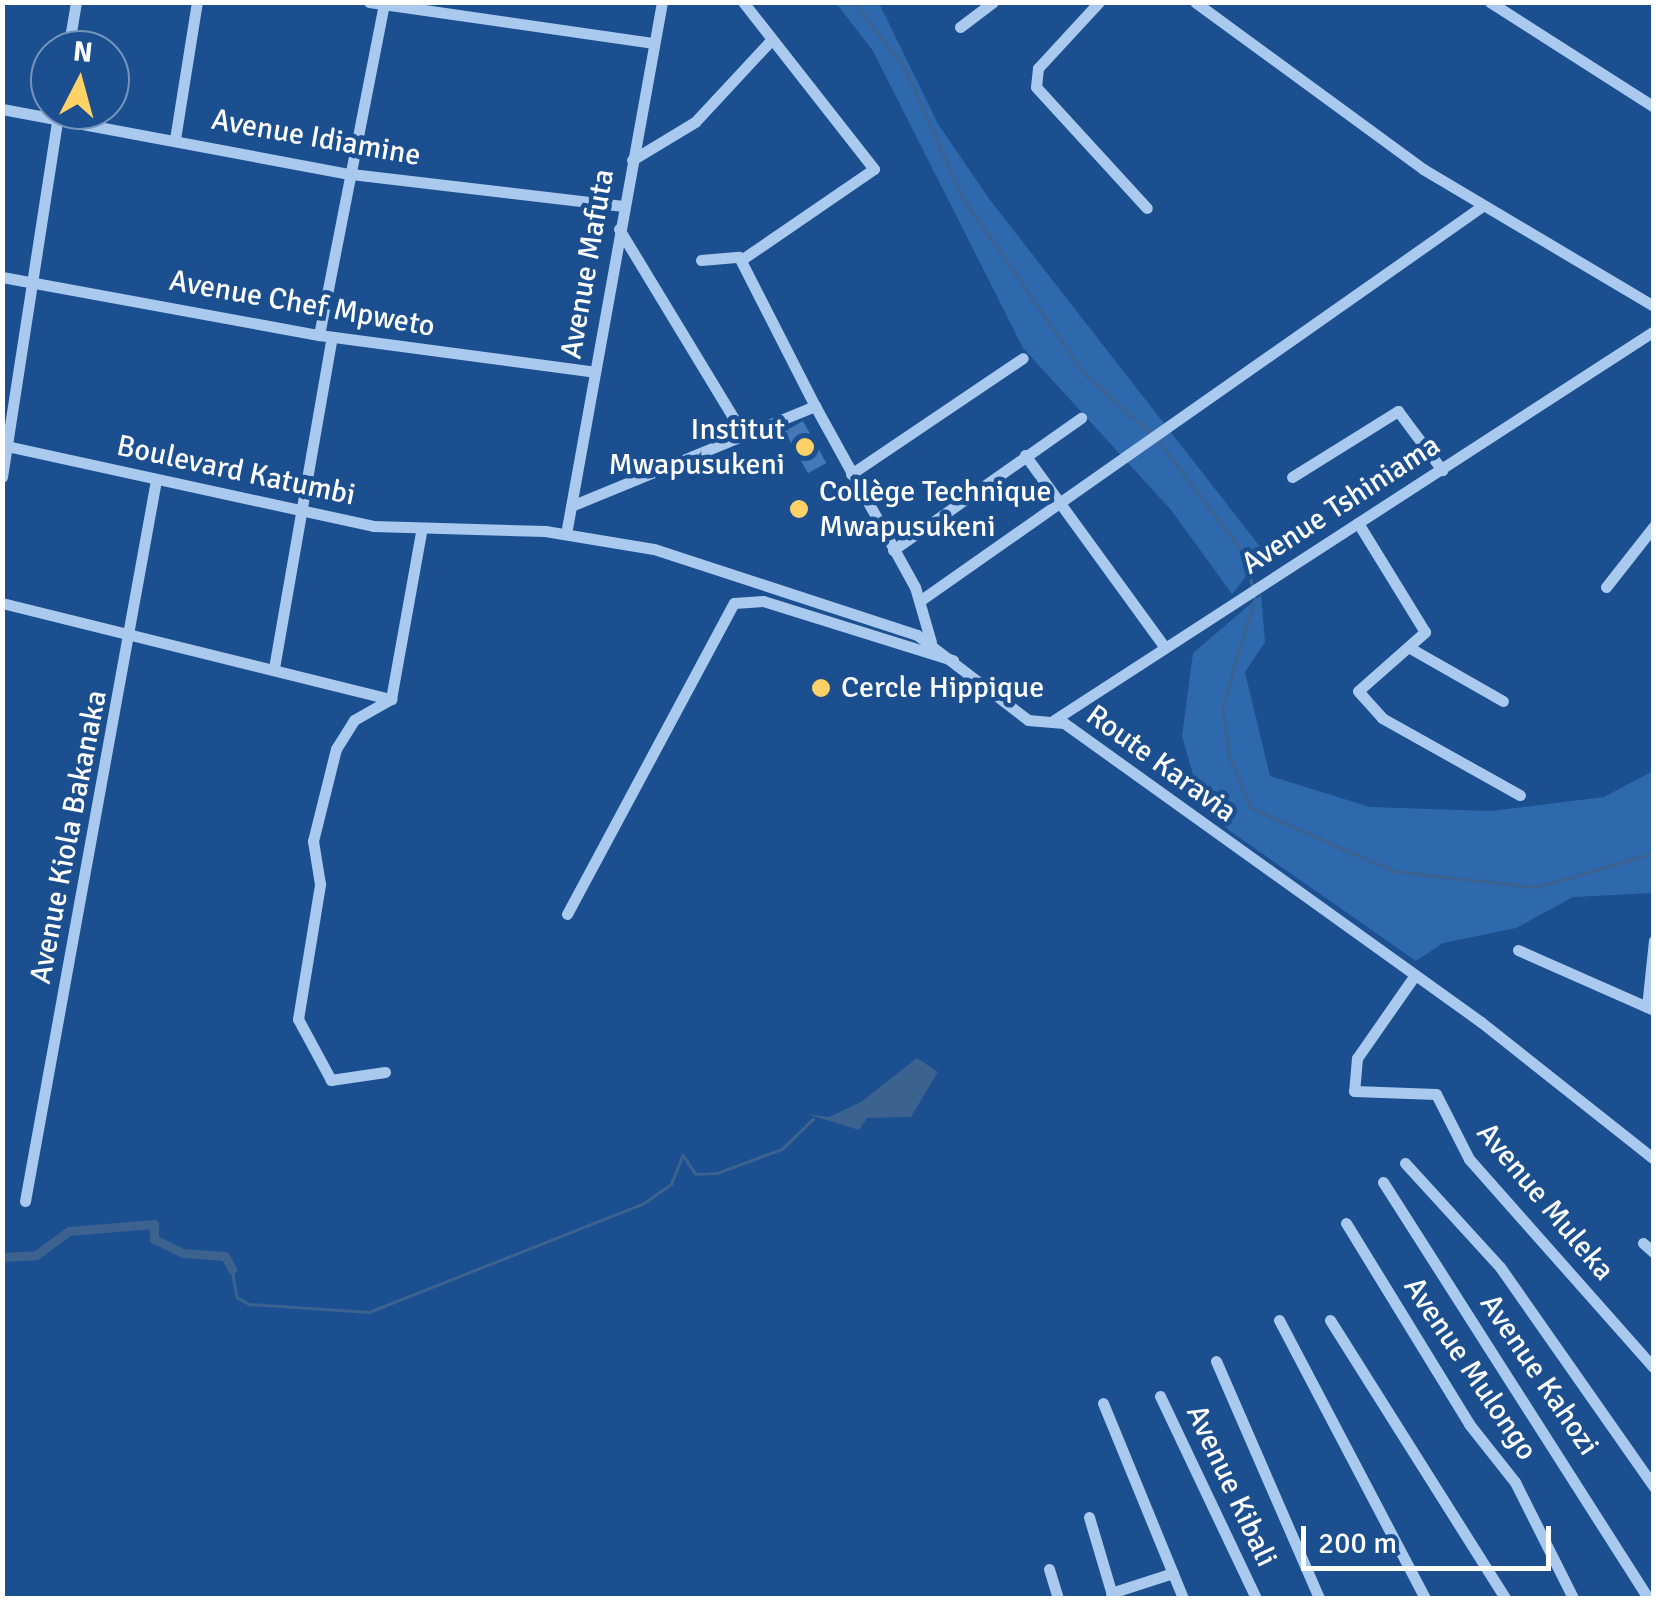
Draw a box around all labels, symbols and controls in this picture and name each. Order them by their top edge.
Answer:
north arrow [30,30,130,130]
text: N [71,34,94,70]
street label: Avenue Idiamine [209,102,423,174]
street label: Avenue Mafuta [554,166,622,362]
street label: Avenue Chef Mpweto [167,263,437,345]
place label: Institut Mwapusukeni [608,412,785,482]
street label: Avenue Tshiniama [1235,427,1447,583]
street label: Boulevard Katumbi [113,428,359,514]
marker: Institut Mwapusukeni [794,436,816,458]
place label: Collège Technique Mwapusukeni [819,474,1051,544]
marker: Collège Technique Mwapusukeni [788,498,810,520]
place label: Cercle Hippique [841,670,1044,706]
marker: Cercle Hippique [810,677,832,699]
street label: Avenue Kiola Bakanaka [23,687,115,987]
street label: Route Karavia [1079,697,1243,831]
street label: Avenue Muleka [1469,1116,1621,1288]
street label: Avenue Mulongo [1396,1271,1544,1467]
street label: Avenue Kahozi [1472,1288,1606,1462]
street label: Avenue Kibali [1178,1399,1284,1573]
scale bar [1306,1506,1556,1568]
text: 200 m [1318,1525,1397,1562]

